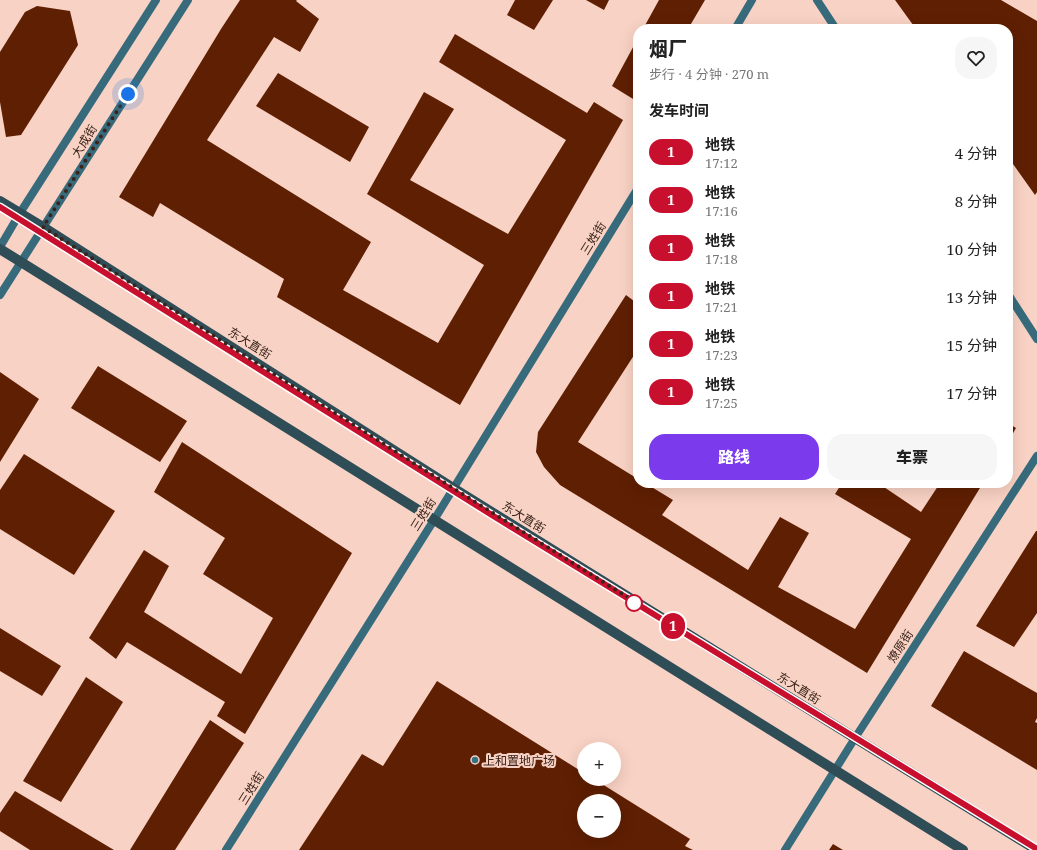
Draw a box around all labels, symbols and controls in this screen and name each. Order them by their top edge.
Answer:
text: 烟厂 [649,36,687,62]
button: heart [955,37,997,79]
text: 步行 · 4 分钟 · 270 m [649,65,769,83]
your location [118,84,138,104]
text: 发车时间 [649,100,709,120]
street label: 大成街 [67,121,101,161]
text: 地铁 [705,134,735,154]
text: 1 [667,142,675,161]
text: 4 分钟 [955,143,997,163]
text: 17:12 [705,154,738,172]
text: 地铁 [705,182,735,202]
text: 1 [667,190,675,209]
text: 8 分钟 [955,191,997,211]
text: 17:16 [705,202,738,220]
street label: 三姓街 [576,218,610,258]
text: 地铁 [705,230,735,250]
text: 1 [667,238,675,257]
text: 10 分钟 [946,239,997,259]
text: 17:18 [705,250,738,268]
text: 地铁 [705,278,735,298]
text: 1 [667,286,675,305]
text: 13 分钟 [946,287,997,307]
text: 17:21 [705,298,738,316]
street label: 东大直街 [225,323,275,363]
text: 地铁 [705,326,735,346]
text: 1 [667,334,675,353]
text: 15 分钟 [946,335,997,355]
text: 17:23 [705,346,738,364]
text: 地铁 [705,374,735,394]
text: 1 [667,382,675,401]
text: 17 分钟 [946,383,997,403]
text: 17:25 [705,394,738,412]
button: 路线 [649,434,819,480]
button: 车票 [827,434,997,480]
street label: 三姓街 [406,494,440,534]
street label: 东大直街 [499,497,549,537]
unlabelled marker [625,594,643,612]
line badge: 1 [660,613,686,639]
text: 1 [669,616,677,635]
street label: 燎原街 [883,626,917,666]
street label: 东大直街 [774,668,824,708]
map controls [577,742,621,838]
button: + [577,742,621,786]
place label: 上和置地广场 [483,752,555,769]
marker: 上和置地广场 [470,755,480,765]
street label: 三姓街 [234,768,268,808]
button: − [577,794,621,838]

